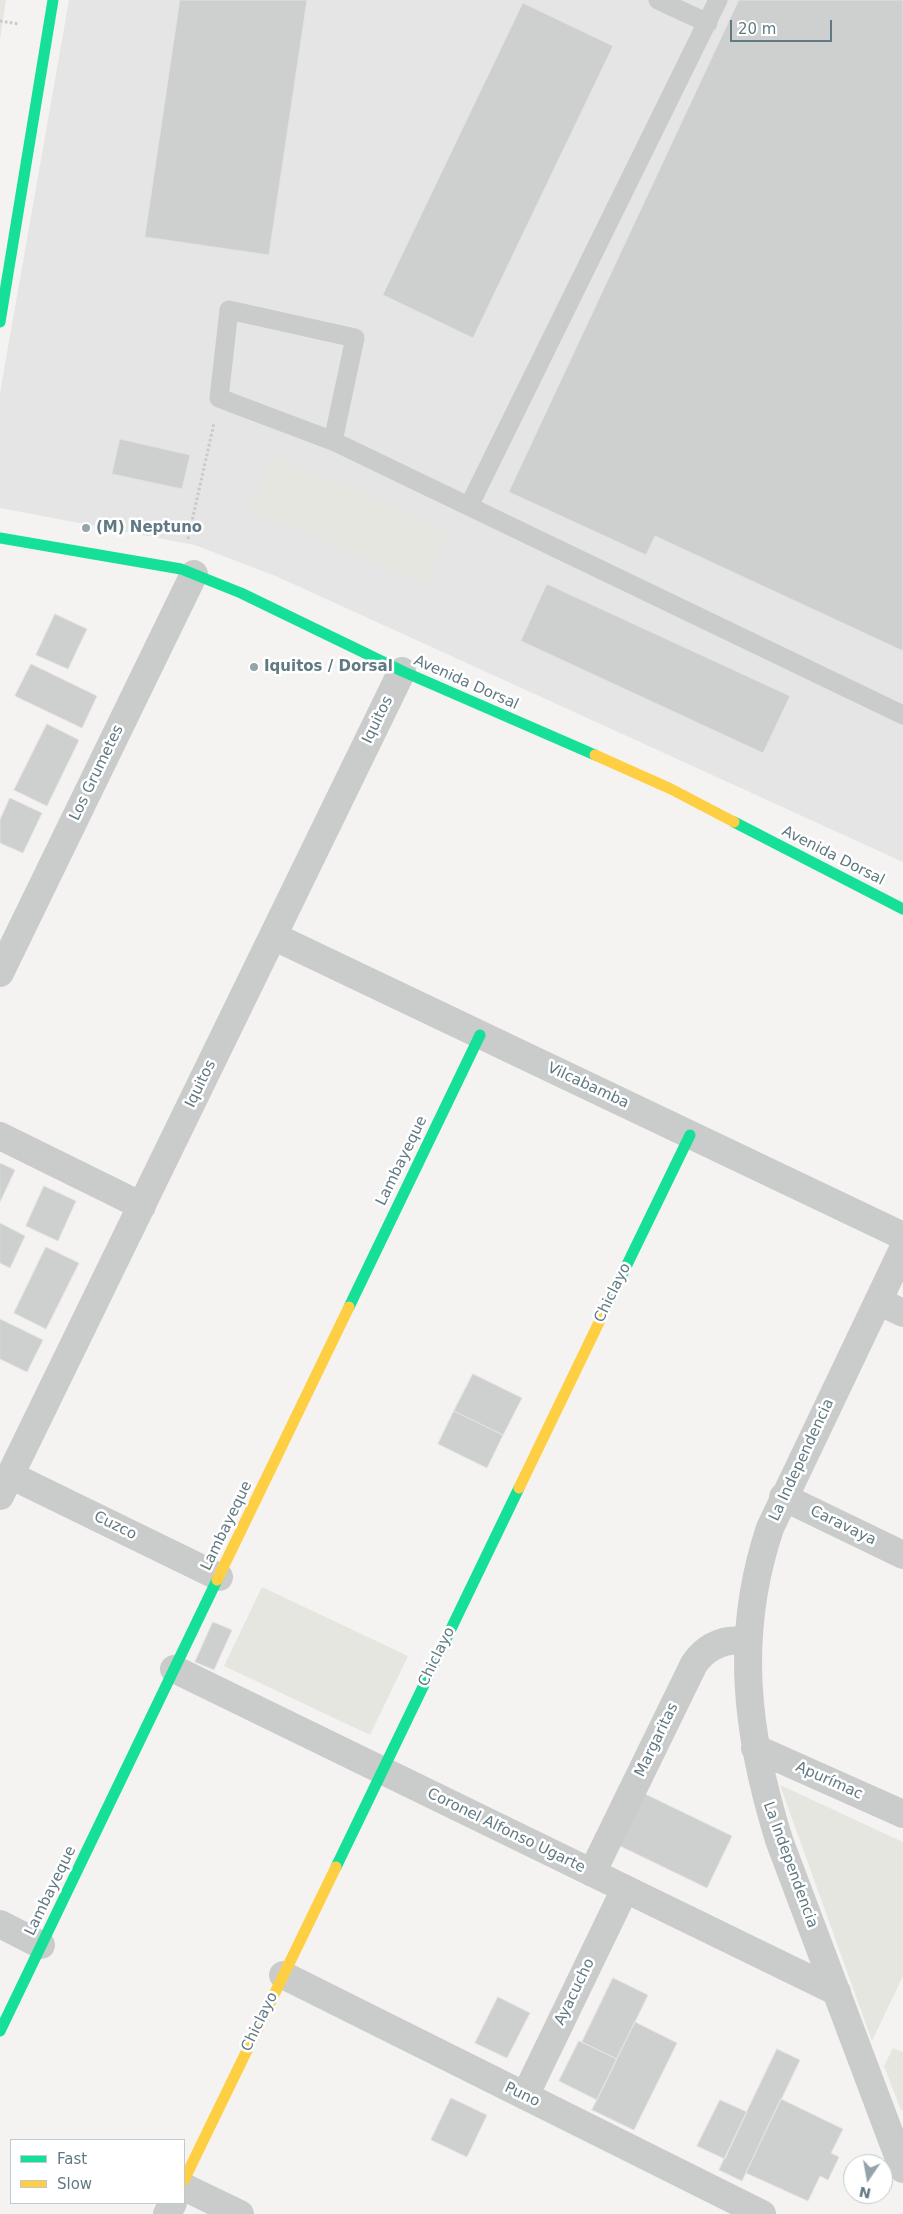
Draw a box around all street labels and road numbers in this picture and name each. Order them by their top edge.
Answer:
street label: Avenida Dorsal [411,652,521,714]
street label: Iquitos [359,693,397,747]
street label: Los Grumetes [66,722,128,824]
street label: Avenida Dorsal [779,822,887,890]
street label: Iquitos [182,1057,220,1111]
street label: Vilcabamba [544,1059,632,1113]
street label: Lambayeque [373,1113,431,1209]
street label: Chiclayo [591,1260,635,1326]
street label: La Independencia [766,1396,838,1524]
street label: Lambayeque [198,1478,256,1574]
street label: Caravaya [807,1502,879,1550]
street label: Cuzco [91,1508,139,1544]
street label: Chiclayo [415,1624,459,1690]
street label: Margaritas [631,1700,683,1780]
street label: Apurímac [793,1758,865,1804]
street label: Coronel Alfonso Ugarte [424,1785,588,1877]
street label: La Independencia [759,1799,821,1931]
street label: Lambayeque [22,1843,80,1939]
street label: Ayacucho [551,1956,599,2028]
street label: Chiclayo [238,1989,282,2055]
street label: Puno [501,2079,543,2111]

